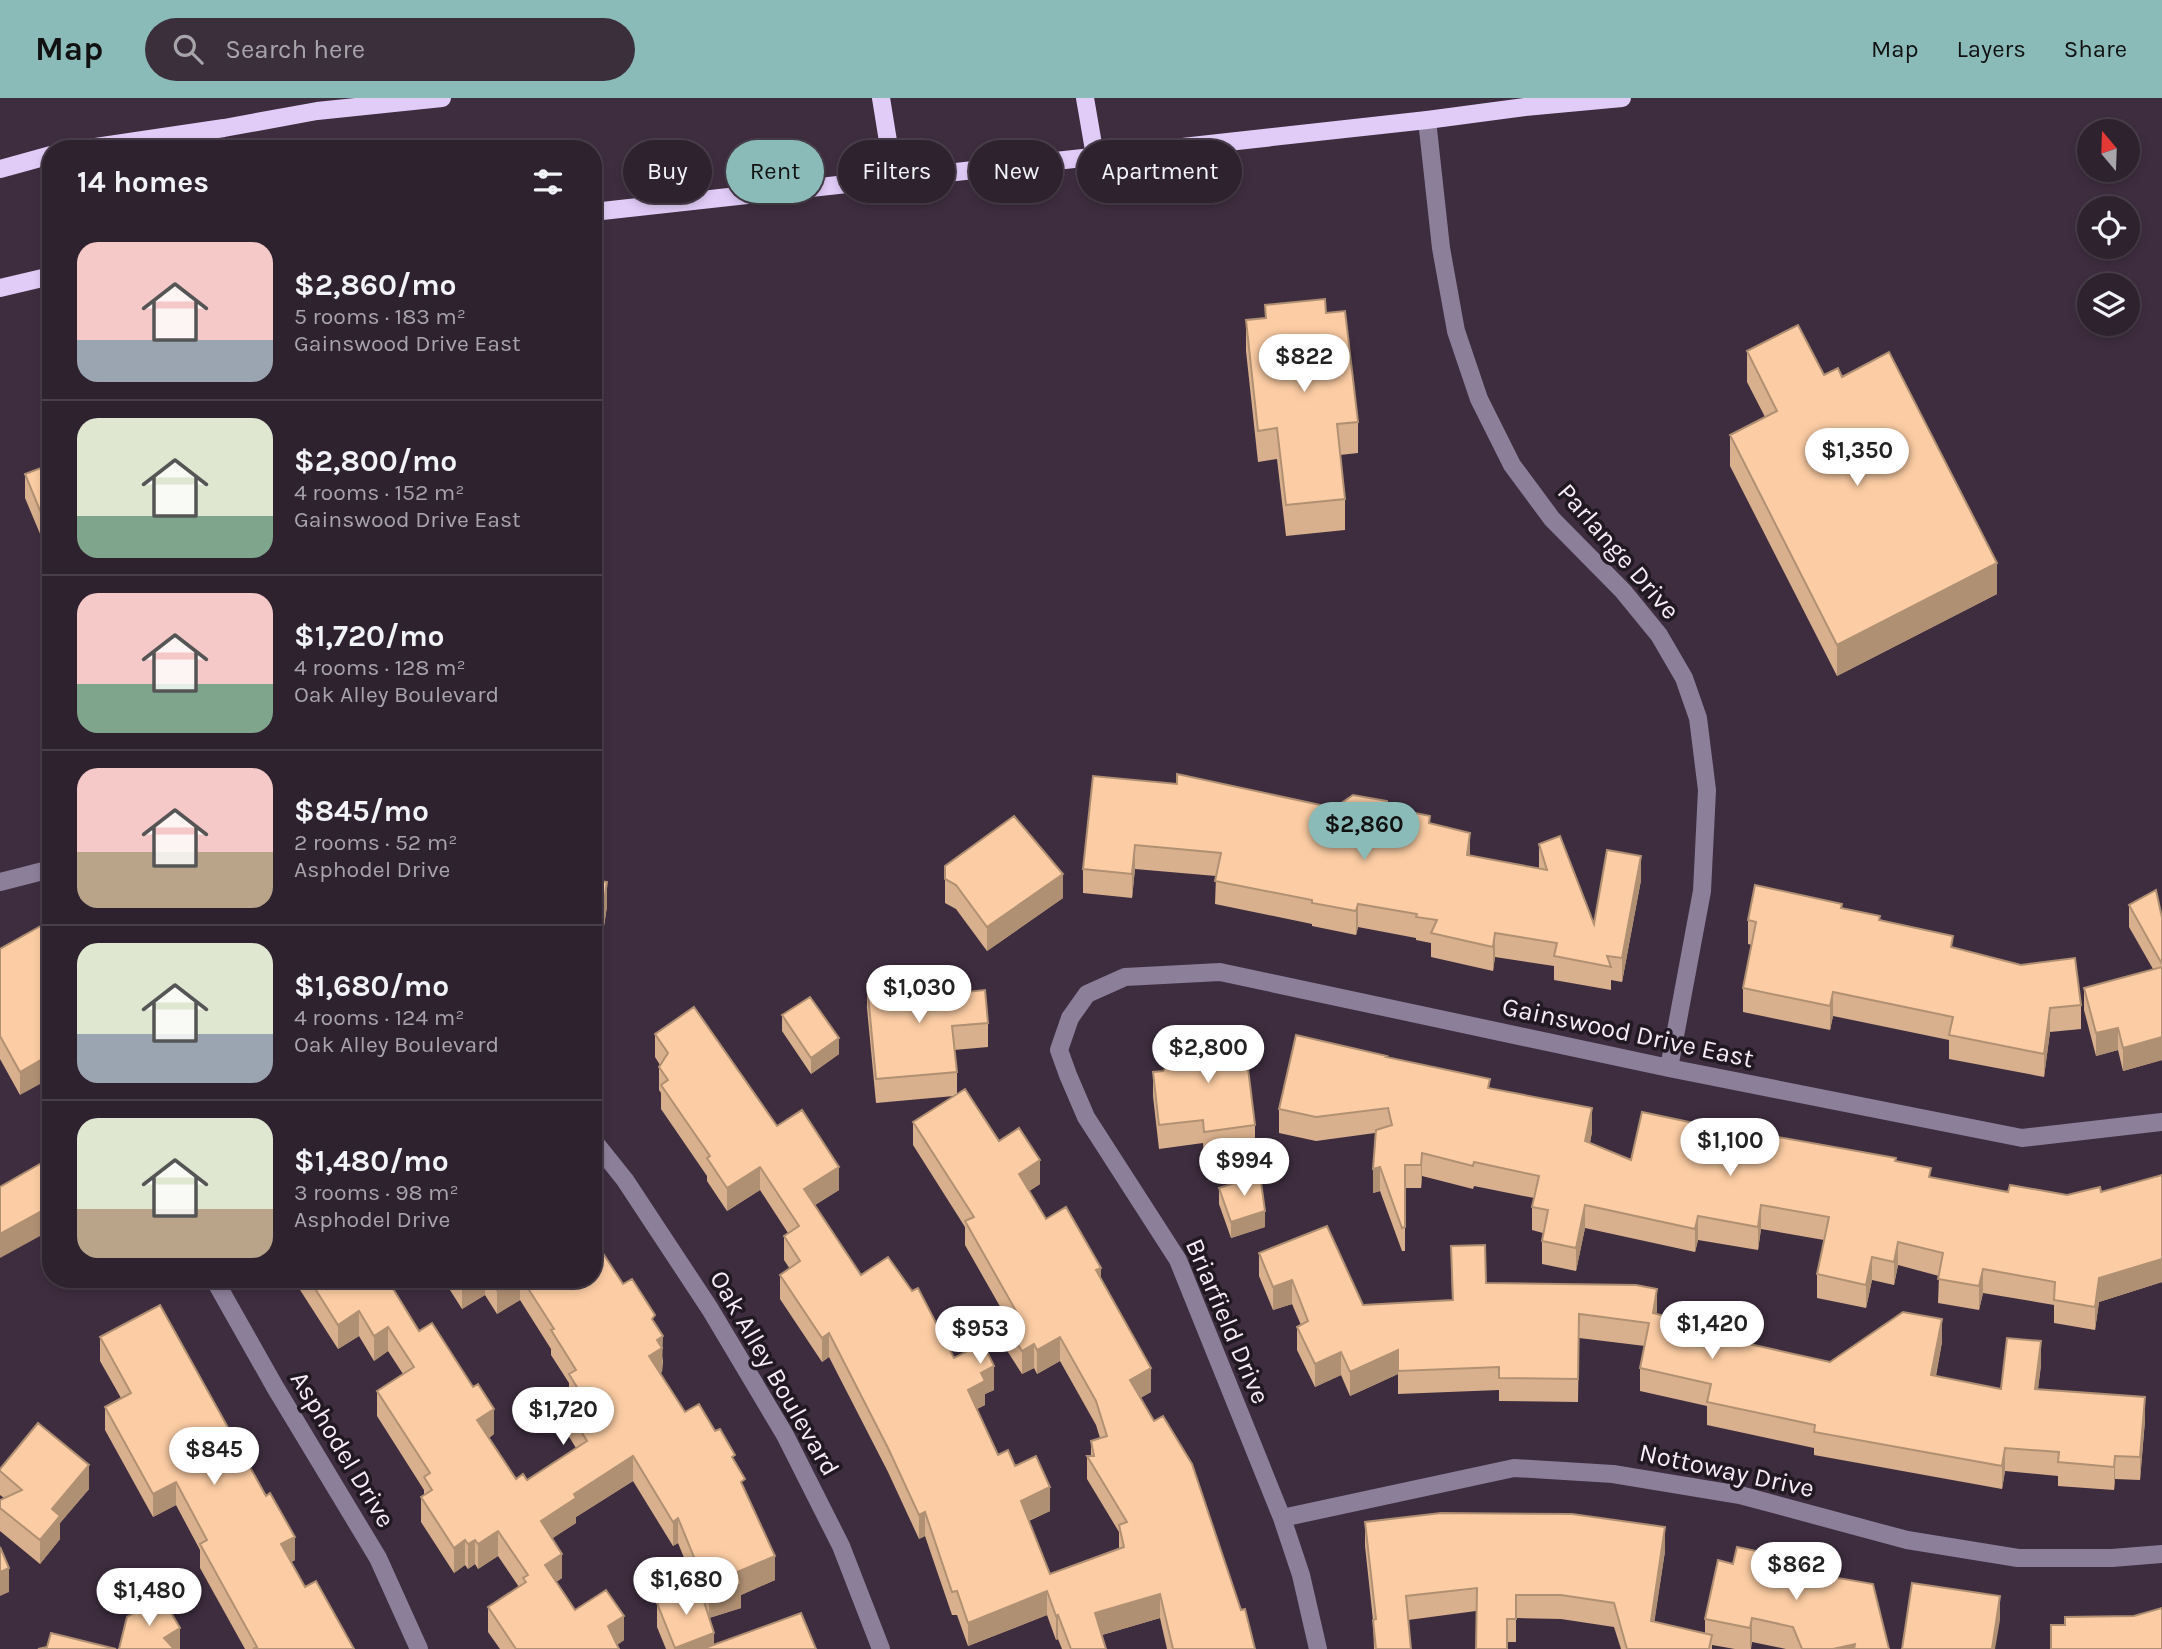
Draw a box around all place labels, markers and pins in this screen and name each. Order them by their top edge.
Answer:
pin: $822 [1263,334,1345,394]
pin: $1,350 [1800,428,1914,488]
pin: $2,860 [1307,802,1421,862]
pin: $1,030 [862,965,976,1025]
pin: $2,800 [1151,1026,1265,1085]
pin: $1,100 [1673,1118,1787,1178]
pin: $994 [1203,1138,1285,1198]
pin: $1,420 [1655,1302,1769,1361]
pin: $953 [939,1306,1021,1366]
pin: $1,720 [506,1388,620,1447]
pin: $845 [173,1428,255,1487]
pin: $862 [1755,1542,1837,1602]
pin: $1,680 [629,1558,743,1617]
pin: $1,480 [92,1568,206,1628]

